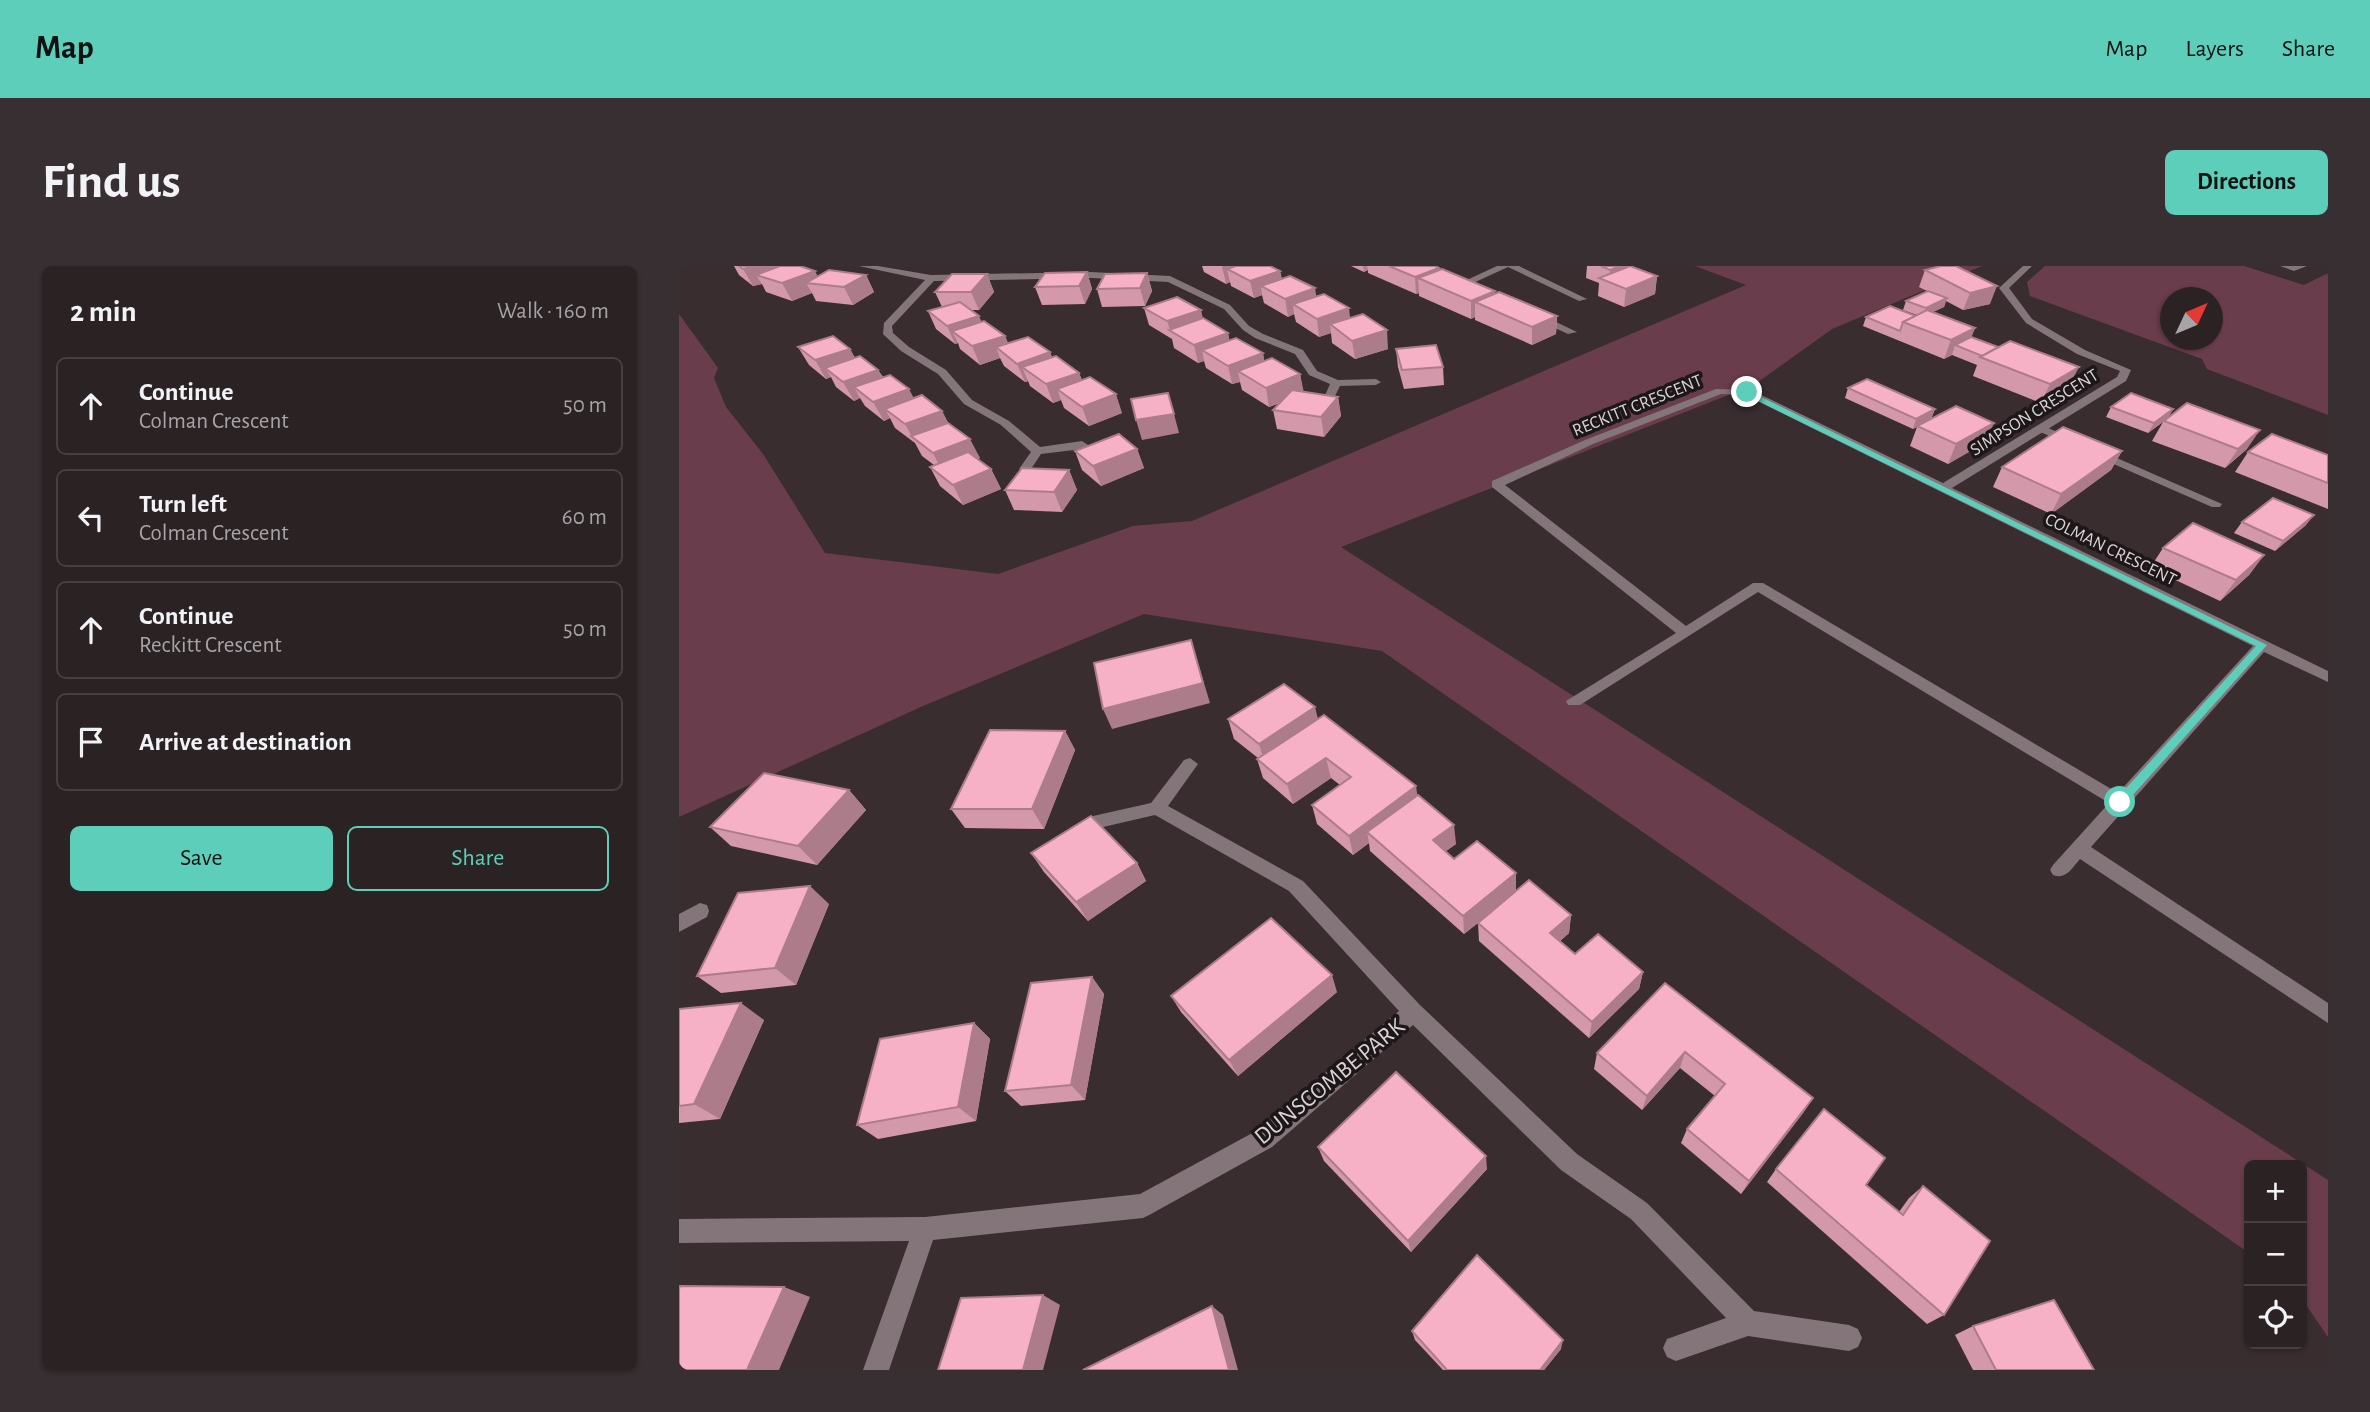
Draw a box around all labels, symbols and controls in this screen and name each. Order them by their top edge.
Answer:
text: Map [35,32,94,65]
text: Map [2105,37,2147,61]
text: Layers [2185,37,2244,61]
text: Share [2282,37,2335,61]
button: Directions [2165,150,2328,215]
text: Find us [42,158,181,207]
north arrow [2160,287,2223,350]
text: 2 min [70,297,137,327]
text: Walk · 160 m [497,300,609,323]
street label: SIMPSON CRESCENT [1967,366,2102,460]
street label: RECKITT CRESCENT [1570,372,1705,440]
route end [1731,376,1762,407]
text: Continue [139,379,234,405]
icon: ahead [72,387,110,425]
text: 50 m [563,394,607,417]
text: Colman Crescent [139,410,289,433]
text: Turn left [139,491,227,517]
icon: left [72,499,110,537]
text: 60 m [562,506,607,529]
street label: COLMAN CRESCENT [2042,510,2179,590]
text: Colman Crescent [139,522,289,545]
text: Continue [139,603,234,629]
icon: ahead [72,611,110,649]
text: 50 m [563,618,607,641]
text: Reckitt Crescent [139,634,282,657]
icon: arrive [72,723,110,761]
text: Arrive at destination [139,729,352,755]
route start [2104,786,2135,817]
button: Save [70,826,333,891]
button: Share [347,826,609,891]
street label: DUNSCOMBE PARK [1250,1014,1410,1149]
map controls [2244,1160,2307,1349]
button: + [2244,1160,2307,1223]
button: − [2244,1223,2307,1286]
button: locate [2244,1286,2307,1349]

